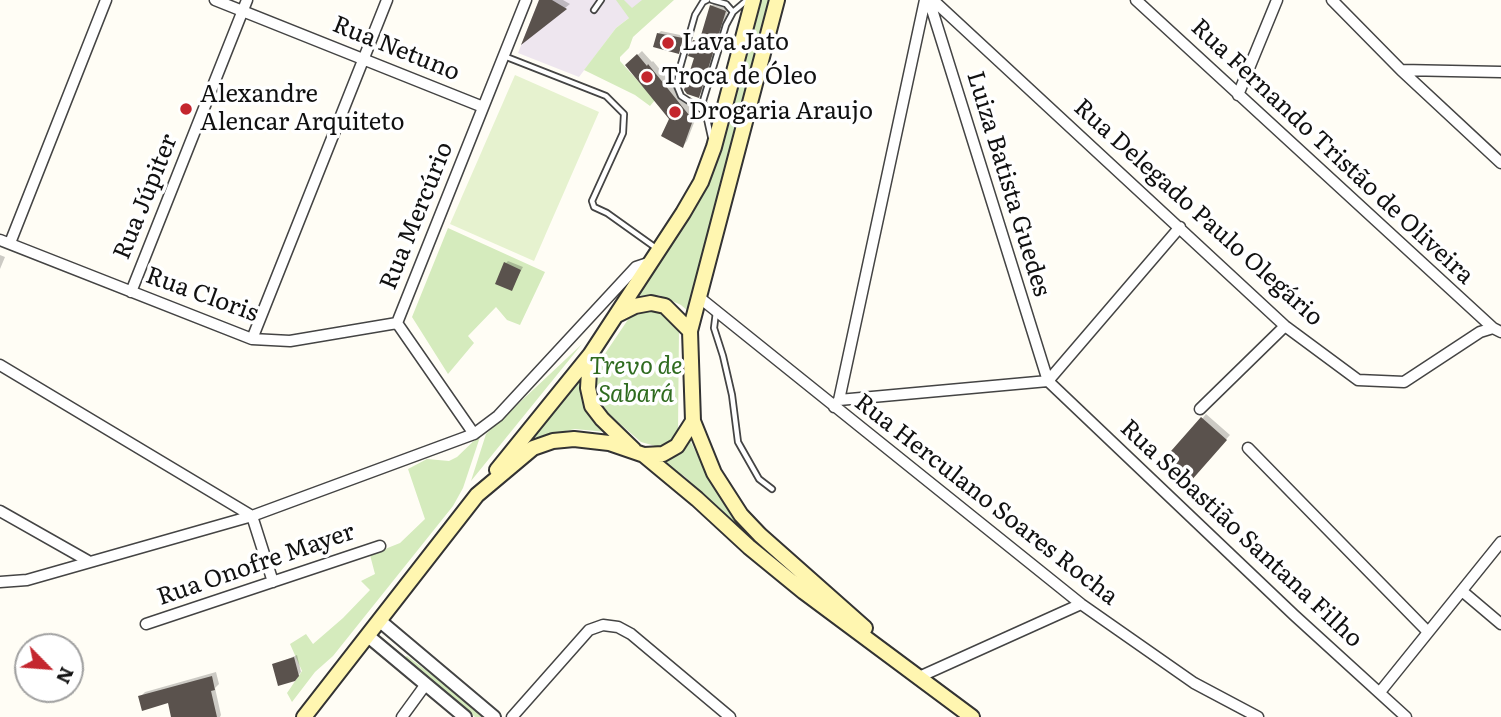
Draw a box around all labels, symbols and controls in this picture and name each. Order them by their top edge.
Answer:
street label: Rua Netuno [328,10,464,88]
street label: Rua Fernando Tristão de Oliveira [1185,13,1479,291]
place label: Lava Jato [682,29,789,57]
marker: Lava Jato [660,35,676,51]
place label: Troca de Óleo [661,63,817,91]
street label: Luiza Batista Guedes [960,68,1056,300]
marker: Troca de Óleo [639,69,655,85]
place label: Alexandre Alencar Arquiteto [200,81,404,137]
street label: Rua Delegado Paulo Olegário [1067,93,1329,333]
place label: Drogaria Araujo [689,98,873,126]
marker: Alexandre Alencar Arquiteto [178,101,194,117]
marker: Drogaria Araujo [667,104,683,120]
street label: Rua Júpiter [108,130,184,264]
street label: Rua Mercúrio [374,138,460,294]
street label: Rua Cloris [142,261,262,329]
park label: Trevo de Sabará [590,353,682,409]
street label: Rua Herculano Soares Rocha [849,388,1123,612]
street label: Rua Sebastião Santana Filho [1114,414,1368,654]
street label: Rua Onofre Mayer [153,518,359,612]
north arrow [14,633,84,703]
text: N [50,663,82,689]

